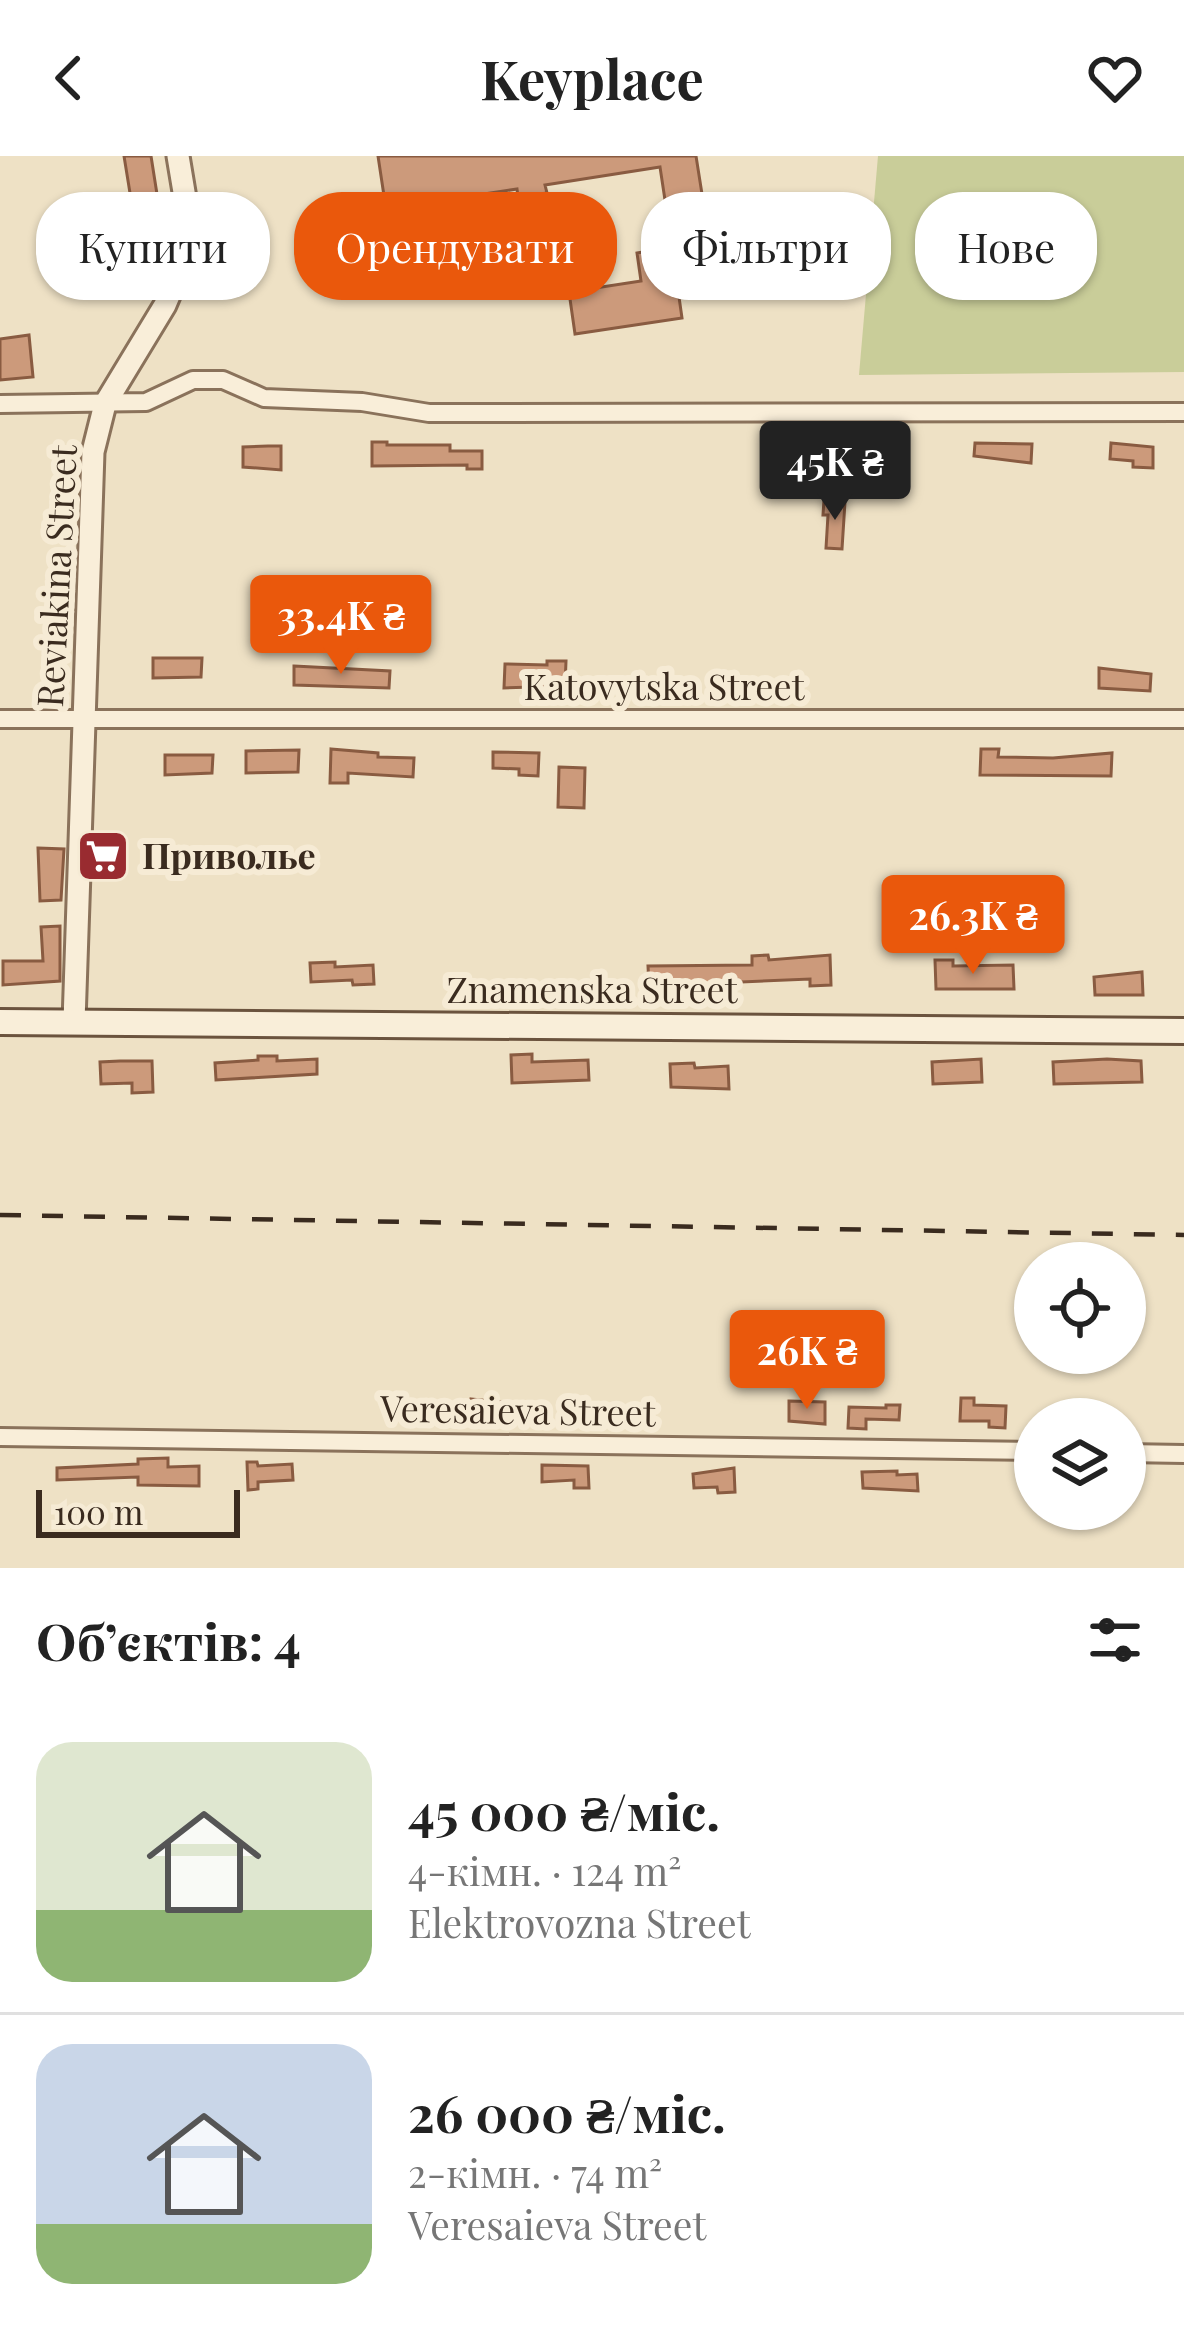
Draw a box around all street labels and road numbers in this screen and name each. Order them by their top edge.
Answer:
street label: Reviakina Street [24,442,86,708]
street label: Katovytska Street [524,661,806,709]
street label: Znamenska Street [446,964,739,1012]
street label: Veresaieva Street [379,1383,657,1435]

